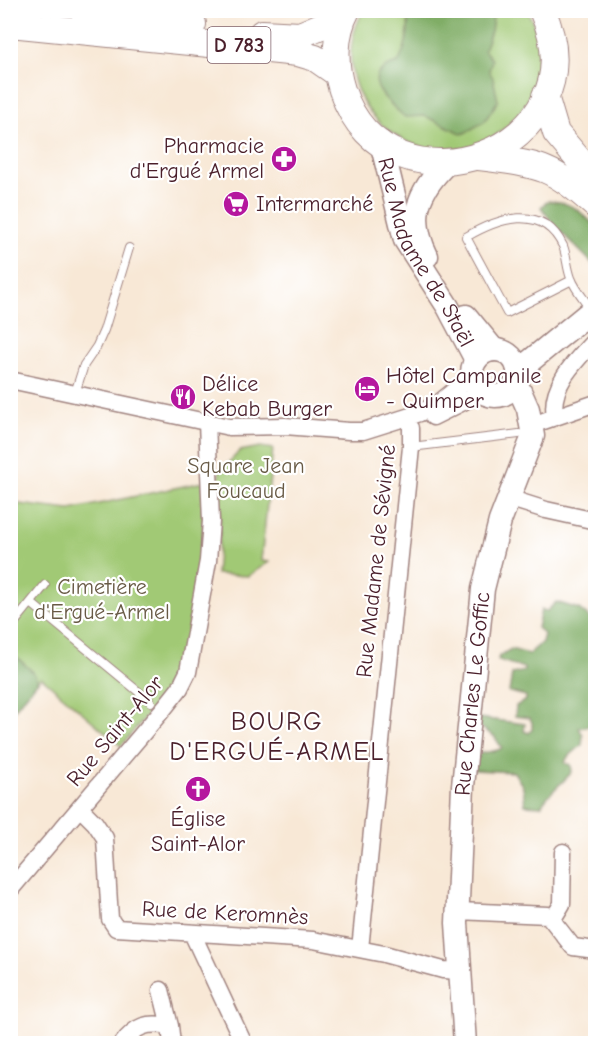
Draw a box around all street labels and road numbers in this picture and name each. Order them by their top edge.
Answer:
road number: D 783 [208,27,270,63]
street label: Rue Madame de Staël [372,155,480,351]
street label: Rue Madame de Sévigné [351,443,401,679]
street label: Rue Charles Le Goffic [450,590,496,796]
street label: Rue Saint-Alor [61,670,169,792]
street label: Rue de Keromnès [141,896,309,930]

